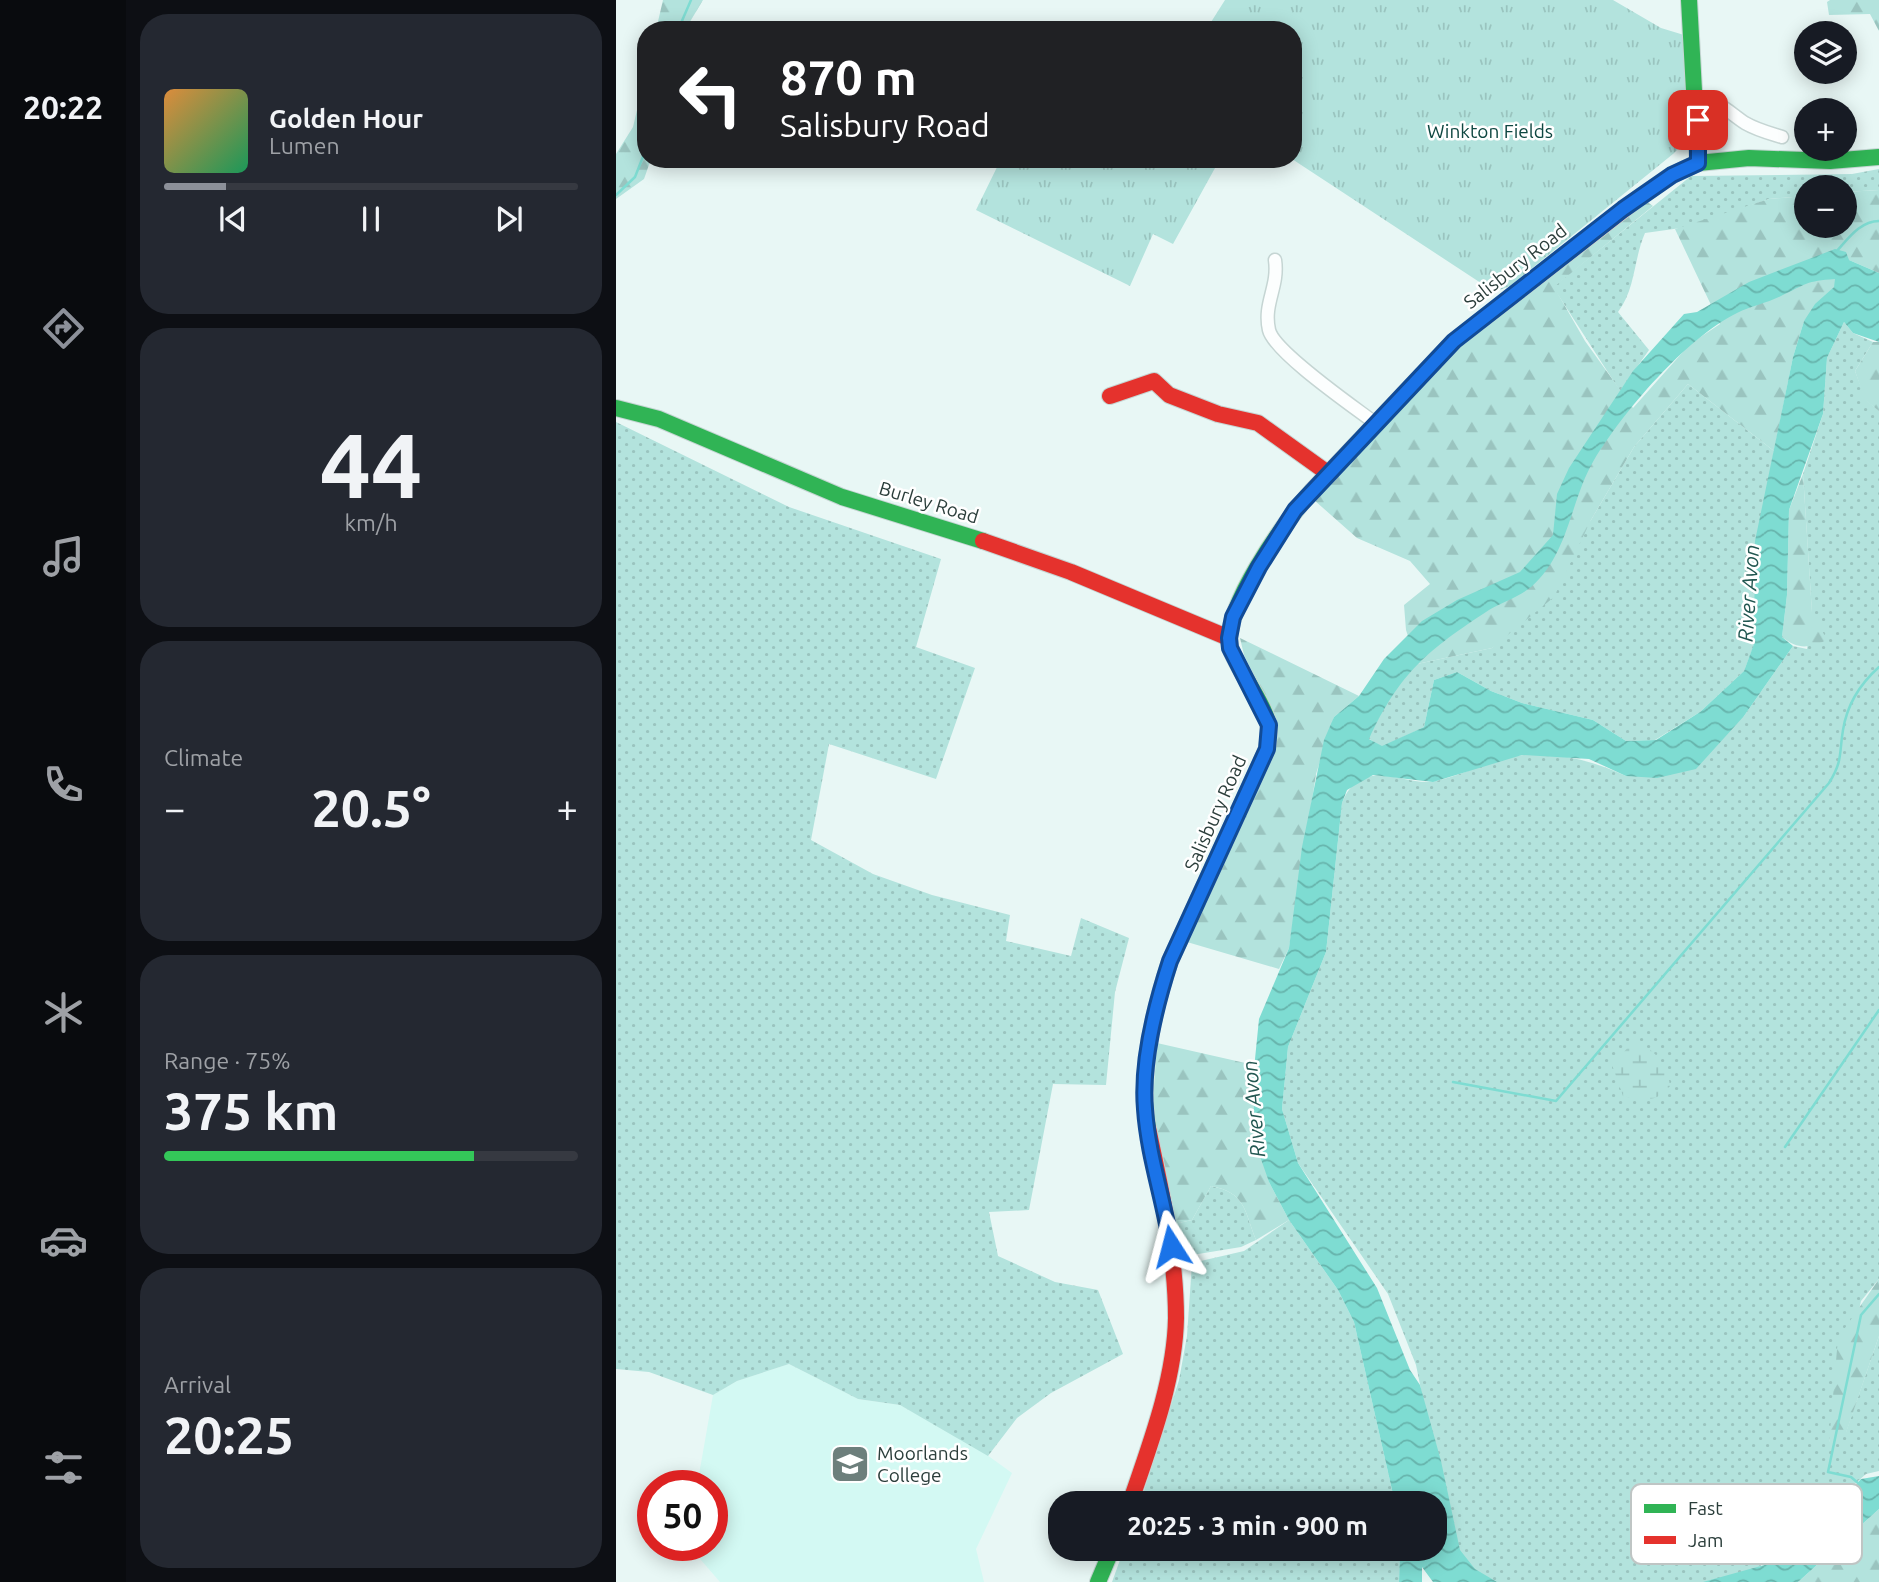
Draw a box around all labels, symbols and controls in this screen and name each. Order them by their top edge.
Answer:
map controls [1794,21,1857,238]
button: layers [1794,21,1857,84]
icon: left [665,49,756,140]
text: 870 m [780,49,917,104]
text: 20:22 [23,89,103,125]
pin [1668,90,1728,150]
button: + [1794,98,1857,161]
icon: arrive [1679,101,1717,139]
text: Golden Hour [269,104,423,133]
text: Salisbury Road [780,107,990,143]
park label: Winkton Fields [1427,120,1553,142]
text: Lumen [269,133,340,158]
button: − [1794,175,1857,238]
icon: previous [214,200,252,238]
icon: pause [352,200,390,238]
icon: next [490,200,528,238]
street label: Salisbury Road [1459,219,1571,313]
icon: directions [39,304,88,353]
text: 44 [320,413,422,515]
street label: Burley Road [877,476,981,528]
text: km/h [344,510,398,535]
icon: music [39,532,88,581]
water label: River Avon [1733,544,1763,642]
text: Climate [164,745,243,770]
street label: Salisbury Road [1180,752,1250,874]
icon: phone [39,760,88,809]
text: 20.5° [311,779,431,837]
text: − [164,787,185,829]
text: + [557,787,578,829]
icon: climate [39,988,88,1037]
text: Range · 75% [164,1048,291,1073]
water label: River Avon [1237,1059,1269,1159]
text: 375 km [164,1082,338,1140]
position arrow [1134,1209,1208,1283]
icon: car [39,1216,88,1265]
text: Arrival [164,1372,231,1397]
text: 20:25 [164,1406,294,1464]
place label: Moorlands College [877,1442,968,1486]
icon: filters [39,1443,88,1492]
school or university icon: Moorlands College [829,1443,871,1485]
speed limit sign: 50 [637,1470,728,1561]
legend [1631,1484,1862,1564]
text: Fast [1688,1497,1723,1519]
text: 20:25 · 3 min · 900 m [1127,1511,1368,1540]
text: Jam [1688,1529,1724,1551]

